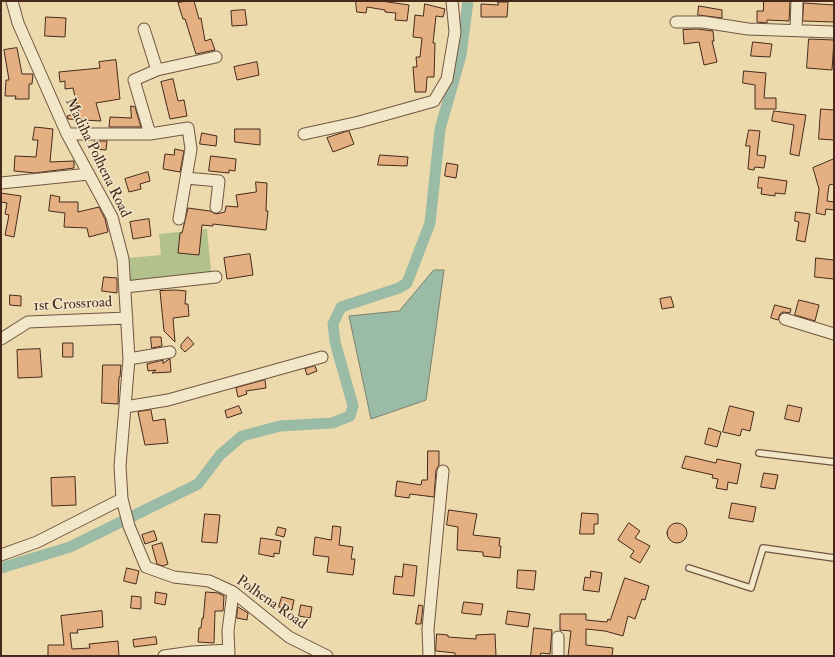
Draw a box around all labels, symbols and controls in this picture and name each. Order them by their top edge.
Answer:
street label: Madiha Polhena Road [60,95,134,221]
street label: 1st Crossroad [33,294,113,316]
street label: Polhena Road [232,572,310,634]

